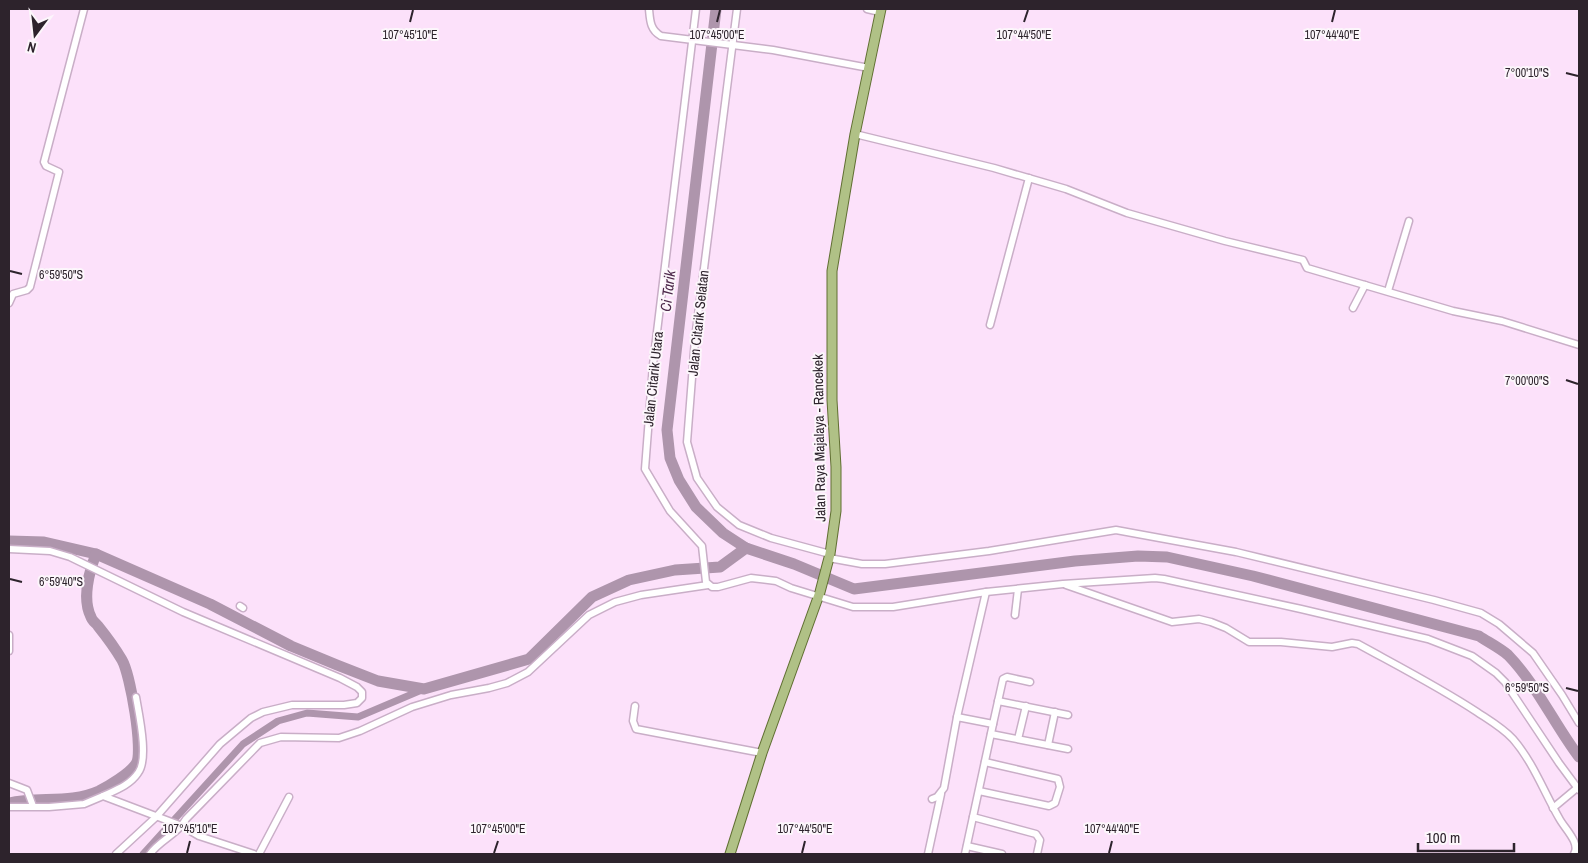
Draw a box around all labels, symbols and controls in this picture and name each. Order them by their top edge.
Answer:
north arrow [10,10,60,60]
text: 107°45'10"E [382,27,438,43]
text: 107°45'00"E [689,27,745,43]
text: 107°44'50"E [996,27,1052,43]
text: 107°44'40"E [1304,27,1360,43]
text: N [25,38,38,57]
text: 7°00'10"S [1505,65,1549,81]
text: 6°59'50"S [39,267,83,283]
water label: Ci Tarik [655,268,681,313]
street label: Jalan Citarik Selatan [683,269,713,377]
street label: Jalan Citarik Utara [639,330,667,428]
street label: Jalan Raya Majalaya - Rancekek [809,354,829,522]
text: 7°00'00"S [1505,373,1549,389]
text: 6°59'40"S [39,574,83,590]
text: 6°59'50"S [1505,680,1549,696]
scale bar [1418,820,1514,852]
text: 107°45'10"E [162,821,218,837]
text: 107°45'00"E [470,821,526,837]
text: 107°44'50"E [777,821,833,837]
text: 107°44'40"E [1084,821,1140,837]
text: 100 m [1426,827,1460,848]

